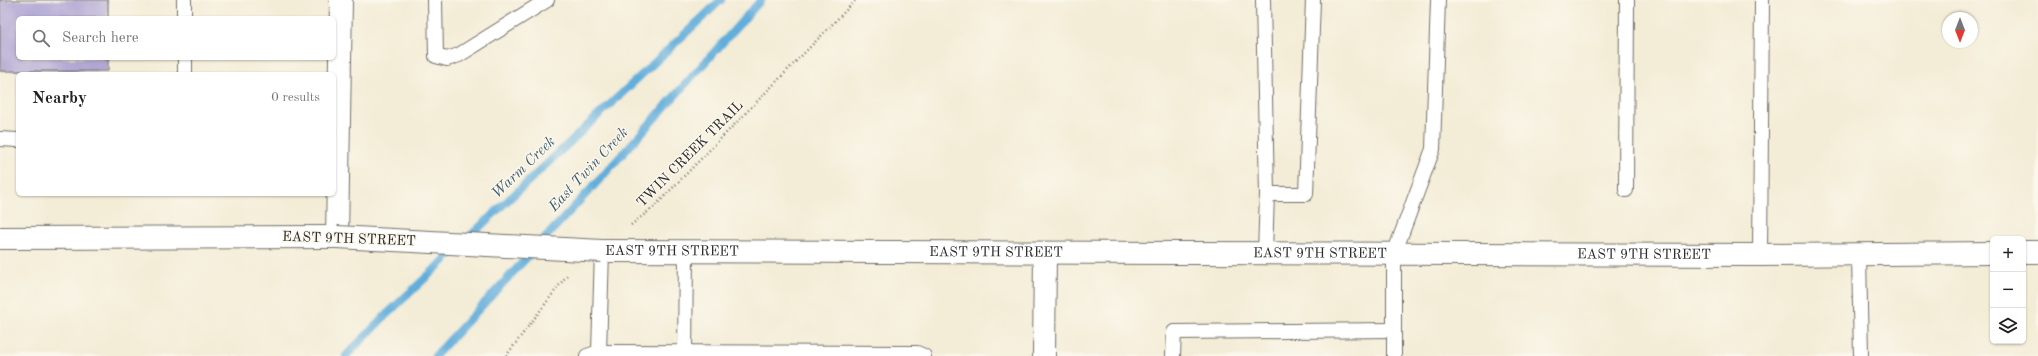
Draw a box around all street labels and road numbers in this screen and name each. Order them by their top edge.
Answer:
street label: TWIN CREEK TRAIL [634,98,746,210]
street label: EAST 9TH STREET [282,230,416,248]
street label: EAST 9TH STREET [605,244,739,258]
street label: EAST 9TH STREET [929,245,1063,260]
street label: EAST 9TH STREET [1253,246,1387,261]
street label: EAST 9TH STREET [1577,247,1711,262]

